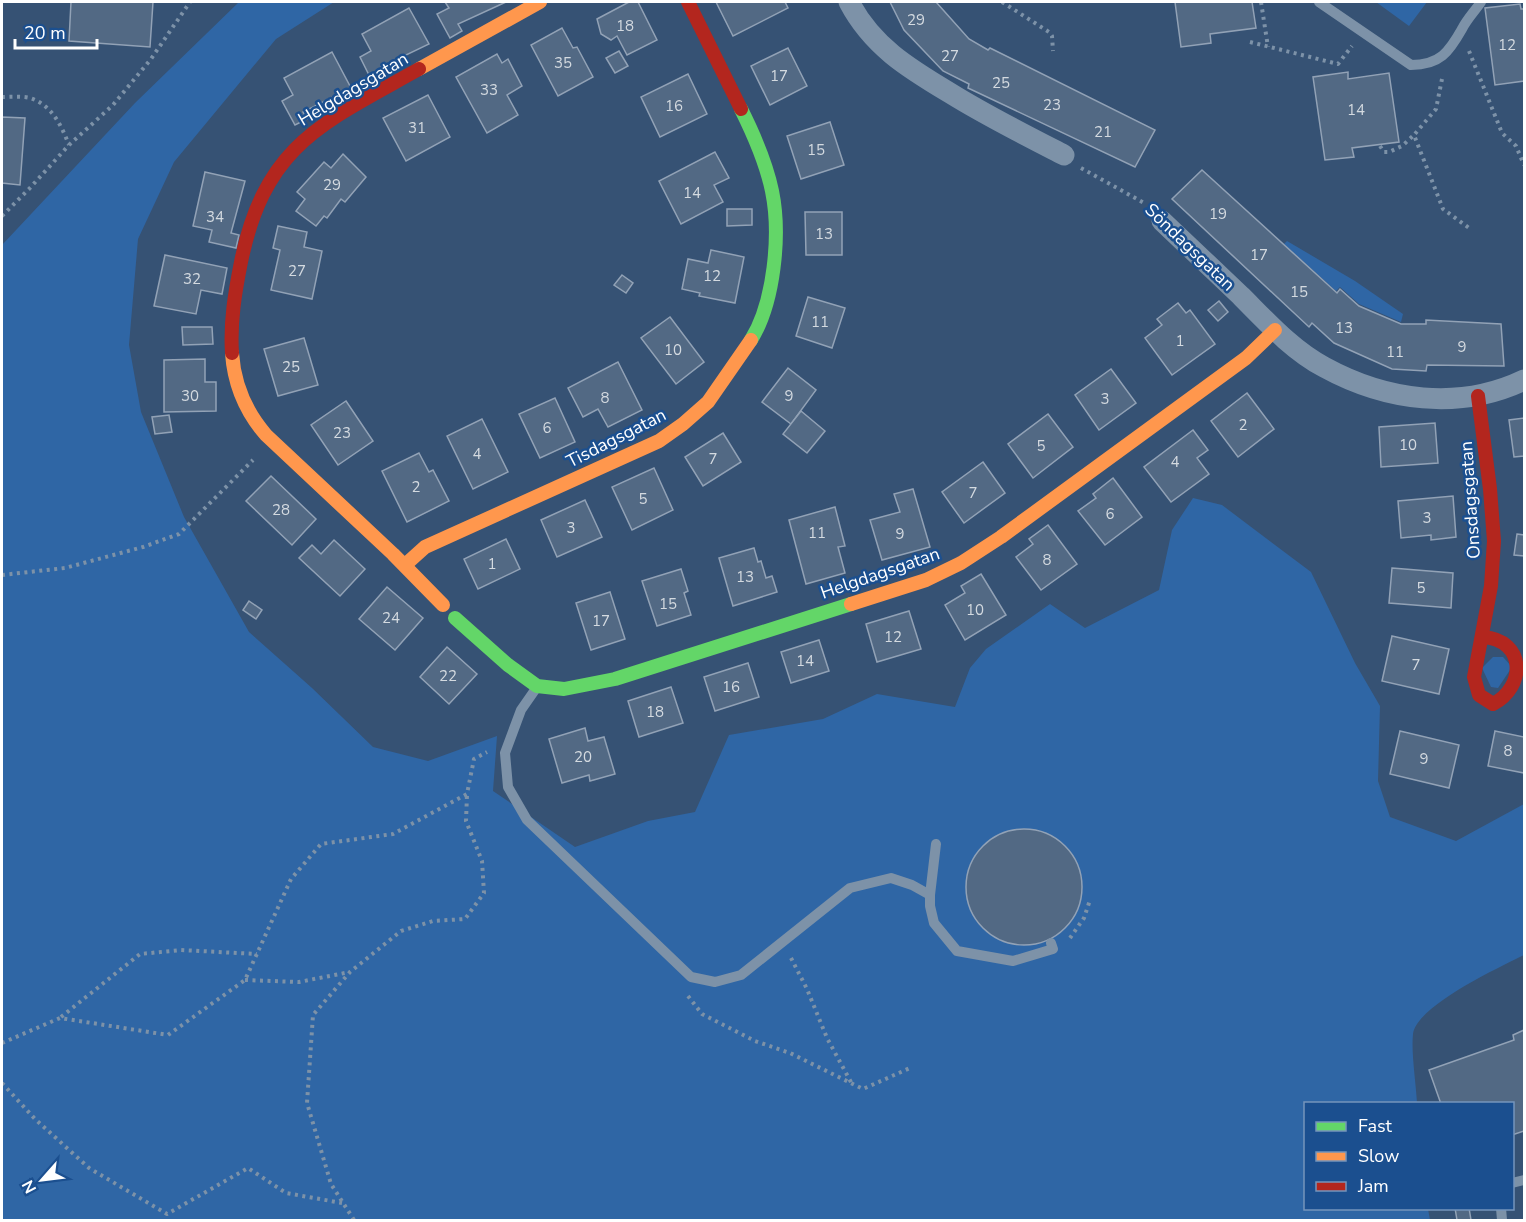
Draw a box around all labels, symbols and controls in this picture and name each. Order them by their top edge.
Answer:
house number: 29 [907,10,925,30]
scale bar [15,12,98,50]
house number: 18 [616,16,634,36]
text: 20 m [24,21,66,45]
house number: 12 [1498,35,1516,55]
house number: 27 [941,46,959,66]
street label: Helgdagsgatan [293,47,413,131]
house number: 35 [554,53,572,73]
house number: 17 [770,66,788,86]
house number: 25 [992,73,1010,93]
house number: 33 [480,80,498,100]
house number: 23 [1043,95,1061,115]
house number: 16 [665,96,683,116]
house number: 14 [1347,100,1365,120]
house number: 31 [408,118,426,138]
house number: 21 [1094,122,1112,142]
house number: 15 [807,140,825,160]
house number: 29 [323,175,341,195]
house number: 14 [683,183,701,203]
street label: Söndagsgatan [1140,198,1240,296]
house number: 19 [1209,204,1227,224]
house number: 34 [206,207,224,227]
house number: 13 [815,224,833,244]
house number: 17 [1250,245,1268,265]
house number: 27 [288,261,306,281]
house number: 12 [703,266,721,286]
house number: 32 [183,269,201,289]
house number: 15 [1290,282,1308,302]
house number: 11 [811,312,829,332]
house number: 13 [1335,318,1353,338]
house number: 1 [1175,331,1185,351]
house number: 9 [1457,337,1467,357]
house number: 10 [664,340,682,360]
house number: 11 [1386,342,1404,362]
house number: 25 [282,357,300,377]
house number: 30 [181,386,199,406]
house number: 9 [784,386,794,406]
house number: 8 [600,388,610,408]
house number: 3 [1100,389,1110,409]
street label: Tisdagsgatan [562,403,670,473]
house number: 2 [1238,415,1248,435]
house number: 6 [542,418,552,438]
house number: 23 [333,423,351,443]
house number: 10 [1399,435,1417,455]
house number: 5 [1036,436,1046,456]
street label: Onsdagsgatan [1454,440,1486,560]
house number: 4 [472,444,482,464]
house number: 7 [708,449,718,469]
house number: 4 [1170,452,1180,472]
house number: 2 [411,477,421,497]
house number: 7 [968,483,978,503]
house number: 5 [638,489,648,509]
house number: 28 [272,500,290,520]
house number: 6 [1105,504,1115,524]
house number: 3 [1422,508,1432,528]
house number: 3 [566,518,576,538]
house number: 11 [808,523,826,543]
house number: 9 [895,524,905,544]
street label: Helgdagsgatan [817,541,943,605]
house number: 8 [1042,550,1052,570]
house number: 1 [487,554,497,574]
house number: 13 [736,567,754,587]
house number: 5 [1416,578,1426,598]
house number: 15 [659,594,677,614]
house number: 10 [966,600,984,620]
house number: 24 [382,608,400,628]
house number: 17 [592,611,610,631]
house number: 12 [884,627,902,647]
house number: 14 [796,651,814,671]
house number: 7 [1411,655,1421,675]
house number: 22 [439,666,457,686]
house number: 16 [722,677,740,697]
house number: 18 [646,702,664,722]
house number: 8 [1503,741,1513,761]
house number: 20 [574,747,592,767]
house number: 9 [1419,749,1429,769]
legend [1304,1102,1514,1210]
text: Fast [1358,1114,1393,1138]
text: Slow [1358,1144,1399,1168]
north arrow [12,1150,72,1210]
text: Jam [1357,1174,1389,1198]
text: N [17,1176,42,1197]

